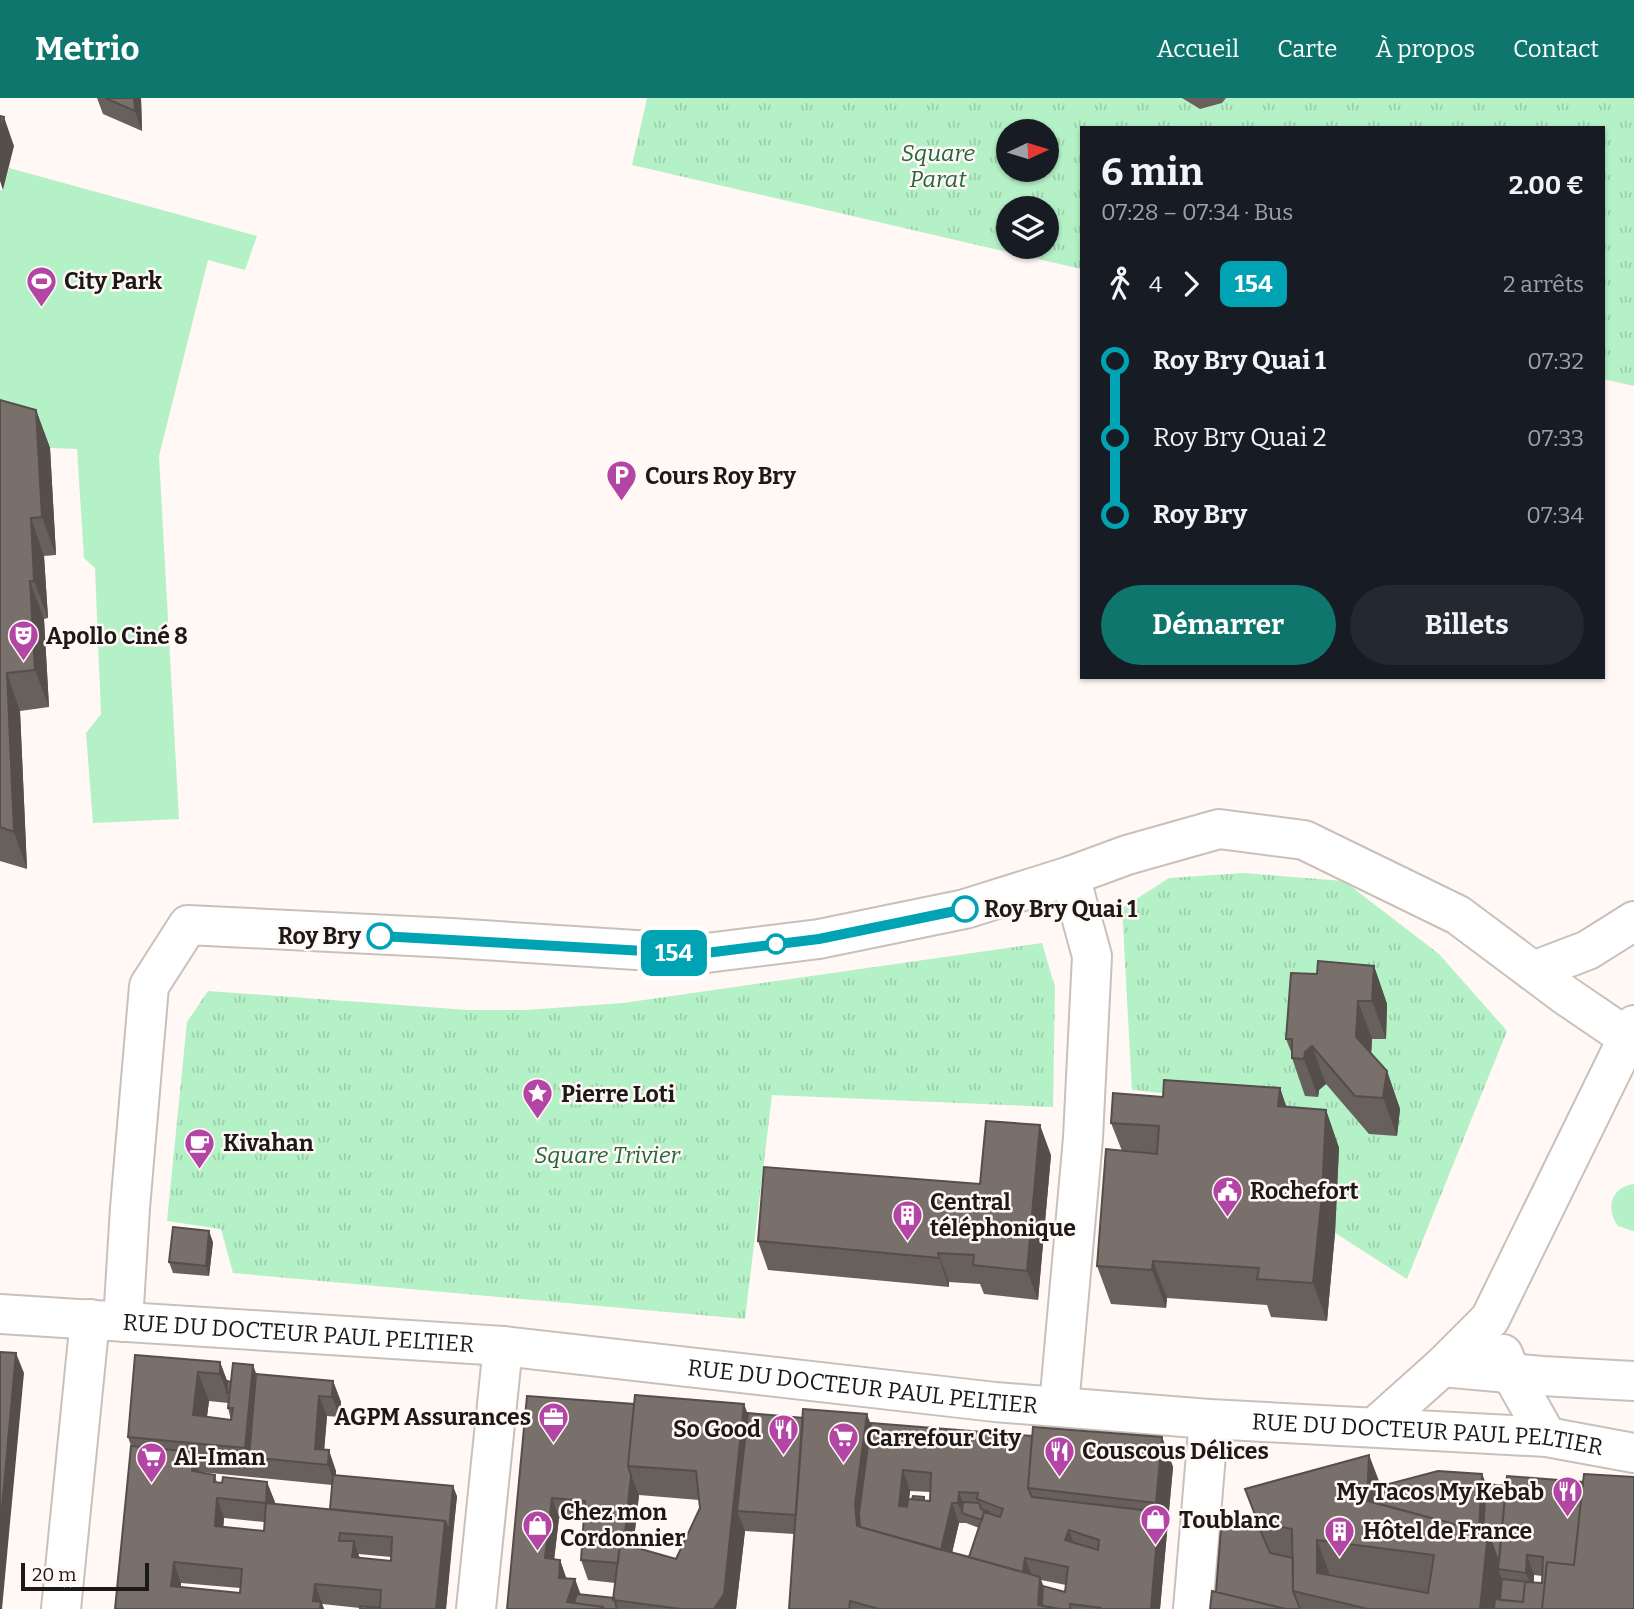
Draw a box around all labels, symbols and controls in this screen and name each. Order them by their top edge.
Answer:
text: Metrio [35,29,140,69]
text: Accueil [1157,35,1239,63]
text: Carte [1277,35,1337,63]
text: À propos [1375,35,1475,63]
text: Contact [1513,35,1599,63]
north arrow [996,119,1059,182]
map controls [996,119,1059,259]
park label: Square Parat [901,139,975,193]
text: 6 min [1101,149,1203,195]
text: 2.00 € [1509,170,1584,201]
button: layers [996,196,1059,259]
text: 07:28 – 07:34 · Bus [1101,198,1293,226]
sports icon: City Park [24,264,58,308]
icon: walk [1101,265,1139,303]
icon: forward [1172,265,1210,303]
place label: City Park [64,267,162,295]
text: 4 [1149,270,1162,298]
text: 154 [1234,270,1273,298]
text: 2 arrêts [1503,270,1584,298]
text: Roy Bry Quai 1 [1153,345,1326,376]
text: 07:32 [1527,347,1584,375]
text: Roy Bry Quai 2 [1153,422,1327,453]
text: 07:33 [1527,424,1584,452]
parking icon: Cours Roy Bry [605,459,639,503]
place label: Cours Roy Bry [645,462,796,490]
text: Roy Bry [1153,499,1247,530]
text: 07:34 [1526,501,1584,529]
button: Démarrer [1101,585,1336,665]
button: Billets [1350,585,1584,665]
theatre icon: Apollo Ciné 8 [6,619,40,663]
place label: Apollo Ciné 8 [46,622,188,650]
place label: Roy Bry Quai 1 [984,895,1137,923]
marker: Roy Bry Quai 1 [952,896,978,922]
place label: Roy Bry [278,922,361,950]
marker: Roy Bry [367,923,393,949]
line badge: 154 [634,930,714,976]
unlabelled marker [766,934,786,954]
text: 154 [655,939,693,967]
place icon: Pierre Loti [521,1077,555,1121]
place label: Pierre Loti [561,1080,675,1108]
cafe icon: Kivahan [183,1126,217,1170]
place label: Kivahan [223,1129,314,1157]
park label: Square Trivier [534,1141,681,1169]
public building icon: Rochefort [1210,1174,1244,1218]
place label: Rochefort [1250,1177,1359,1205]
place label: Central téléphonique [930,1188,1076,1242]
building icon: Central téléphonique [890,1198,924,1242]
street label: RUE DU DOCTEUR PAUL PELTIER [122,1308,475,1358]
street label: RUE DU DOCTEUR PAUL PELTIER [686,1353,1039,1419]
office icon: AGPM Assurances [537,1400,571,1444]
place label: AGPM Assurances [334,1403,531,1431]
street label: RUE DU DOCTEUR PAUL PELTIER [1251,1407,1605,1461]
restaurant icon: So Good [767,1412,801,1456]
place label: So Good [673,1415,761,1443]
supermarket icon: Carrefour City [826,1421,860,1465]
place label: Carrefour City [866,1424,1021,1452]
restaurant icon: Couscous Délices [1042,1434,1076,1478]
place label: Couscous Délices [1082,1437,1269,1465]
supermarket icon: Al-Iman [134,1440,168,1484]
place label: Al-Iman [174,1443,266,1471]
restaurant icon: My Tacos My Kebab [1550,1475,1584,1519]
place label: My Tacos My Kebab [1336,1478,1544,1506]
place label: Chez mon Cordonnier [560,1498,685,1552]
shop icon: Toublanc [1139,1503,1173,1547]
place label: Toublanc [1179,1506,1280,1534]
shop icon: Chez mon Cordonnier [520,1508,554,1552]
building icon: Hôtel de France [1323,1514,1357,1558]
place label: Hôtel de France [1363,1517,1532,1545]
scale bar [21,1560,149,1592]
text: 20 m [32,1563,76,1586]

